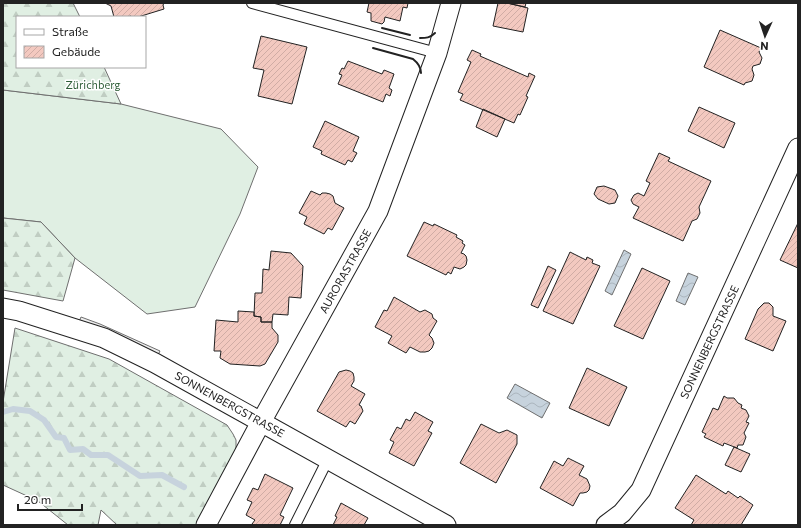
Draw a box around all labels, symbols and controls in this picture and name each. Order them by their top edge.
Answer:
legend [16,16,146,68]
north arrow [745,16,785,56]
text: Straße [52,24,88,38]
text: N [760,40,769,53]
text: Gebäude [52,44,100,58]
park label: Zürichberg [65,78,121,91]
street label: AURORASTRASSE [316,227,374,315]
street label: SONNENBERGSTRASSE [677,283,741,401]
street label: SONNENBERGSTRASSE [173,368,287,440]
scale bar [18,486,82,512]
text: 20 m [24,492,51,506]

